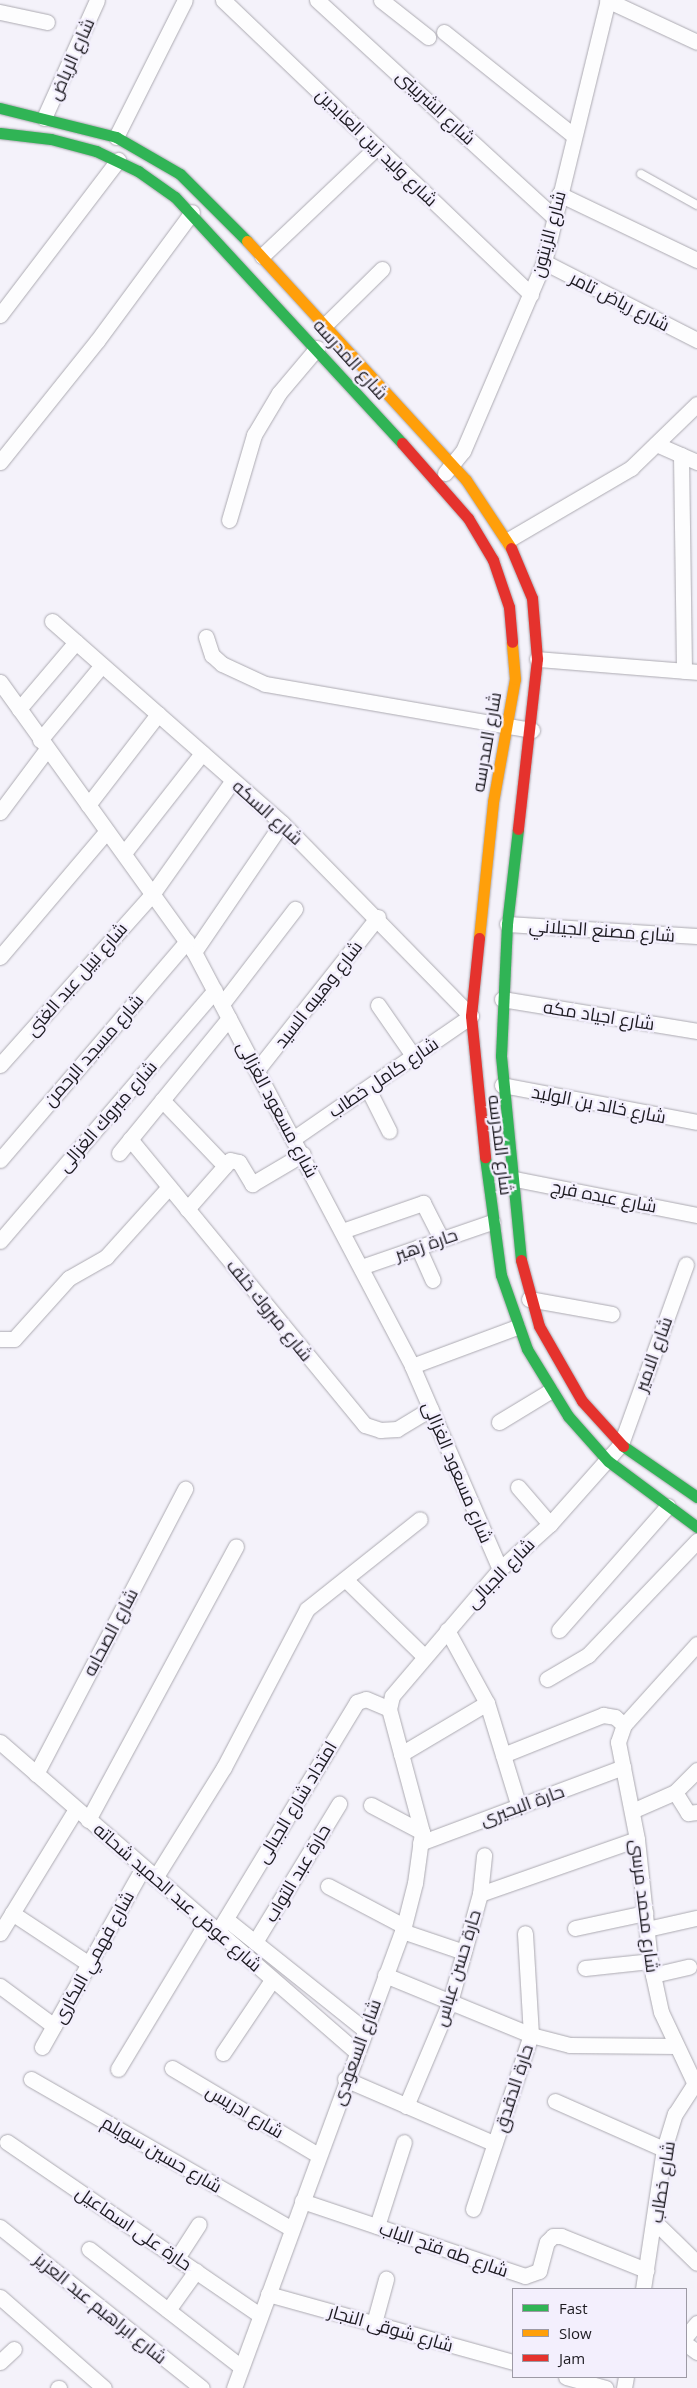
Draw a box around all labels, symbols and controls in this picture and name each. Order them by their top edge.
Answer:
street label: شارع الرياض [43,15,99,103]
street label: شارع الشربينى [392,65,480,149]
street label: شارع وليد زين العابدين [312,83,442,211]
street label: شارع الزيتون [526,188,570,280]
street label: شارع رياض تامر [567,267,673,335]
street label: شارع المدرسه [309,314,393,404]
street label: شارع المدرسه [467,690,505,794]
street label: شارع السكه [228,775,308,849]
street label: شارع مصنع الجيلاني [528,914,676,946]
street label: شارع نبيل عبد الغنى [21,918,131,1040]
street label: شارع وهيبه السيد [270,936,366,1052]
street label: شارع مسجد الرحمن [38,989,148,1111]
street label: شارع اجياد مكه [542,996,656,1034]
street label: شارع كامل خطاب [324,1032,442,1122]
street label: شارع مسعود الغزالى [233,1037,323,1181]
street label: شارع مبروك الغزالى [53,1056,161,1176]
street label: شارع خالد بن الوليد [530,1080,668,1128]
street label: شارع المدرسه [484,1093,518,1197]
street label: شارع عبده فرج [549,1175,659,1217]
street label: حارة زهير [392,1223,460,1265]
street label: شارع مبروك خلف [222,1255,318,1365]
street label: شارع الامير [629,1314,677,1394]
street label: شارع مسعود الغزالى [418,1398,498,1546]
street label: شارع الجبالى [461,1533,539,1613]
street label: شارع الصحابه [78,1585,142,1679]
street label: امتداد شارع الجبالى [251,1737,341,1867]
street label: حارة البحيرى [477,1780,567,1830]
street label: شارع عوض عبد الحميد شحاته [90,1818,266,1976]
street label: حارة عبد التواب [259,1820,335,1926]
street label: شارع محمد مرسى [626,1838,664,1974]
street label: شارع فهمي البكارى [48,1887,138,2027]
street label: حارة حسن عباس [429,1907,485,2029]
street label: شارع السعودى [327,1996,385,2108]
street label: حارة الدقدق [489,2042,537,2134]
street label: شارع ادريس [202,2079,288,2143]
street label: شارع حسين سويلم [98,2111,226,2197]
street label: شارع خطاب [645,2140,679,2224]
street label: حارة على اسماعيل [72,2181,196,2275]
street label: شارع طه فتح الباب [377,2217,511,2281]
street label: شارع ابراهيم عبد العزيز [30,2248,172,2368]
legend [512,2288,687,2378]
text: Fast [559,2298,588,2318]
street label: شارع شوقى النجار [326,2300,456,2356]
text: Slow [559,2323,592,2343]
text: Jam [559,2348,585,2368]

